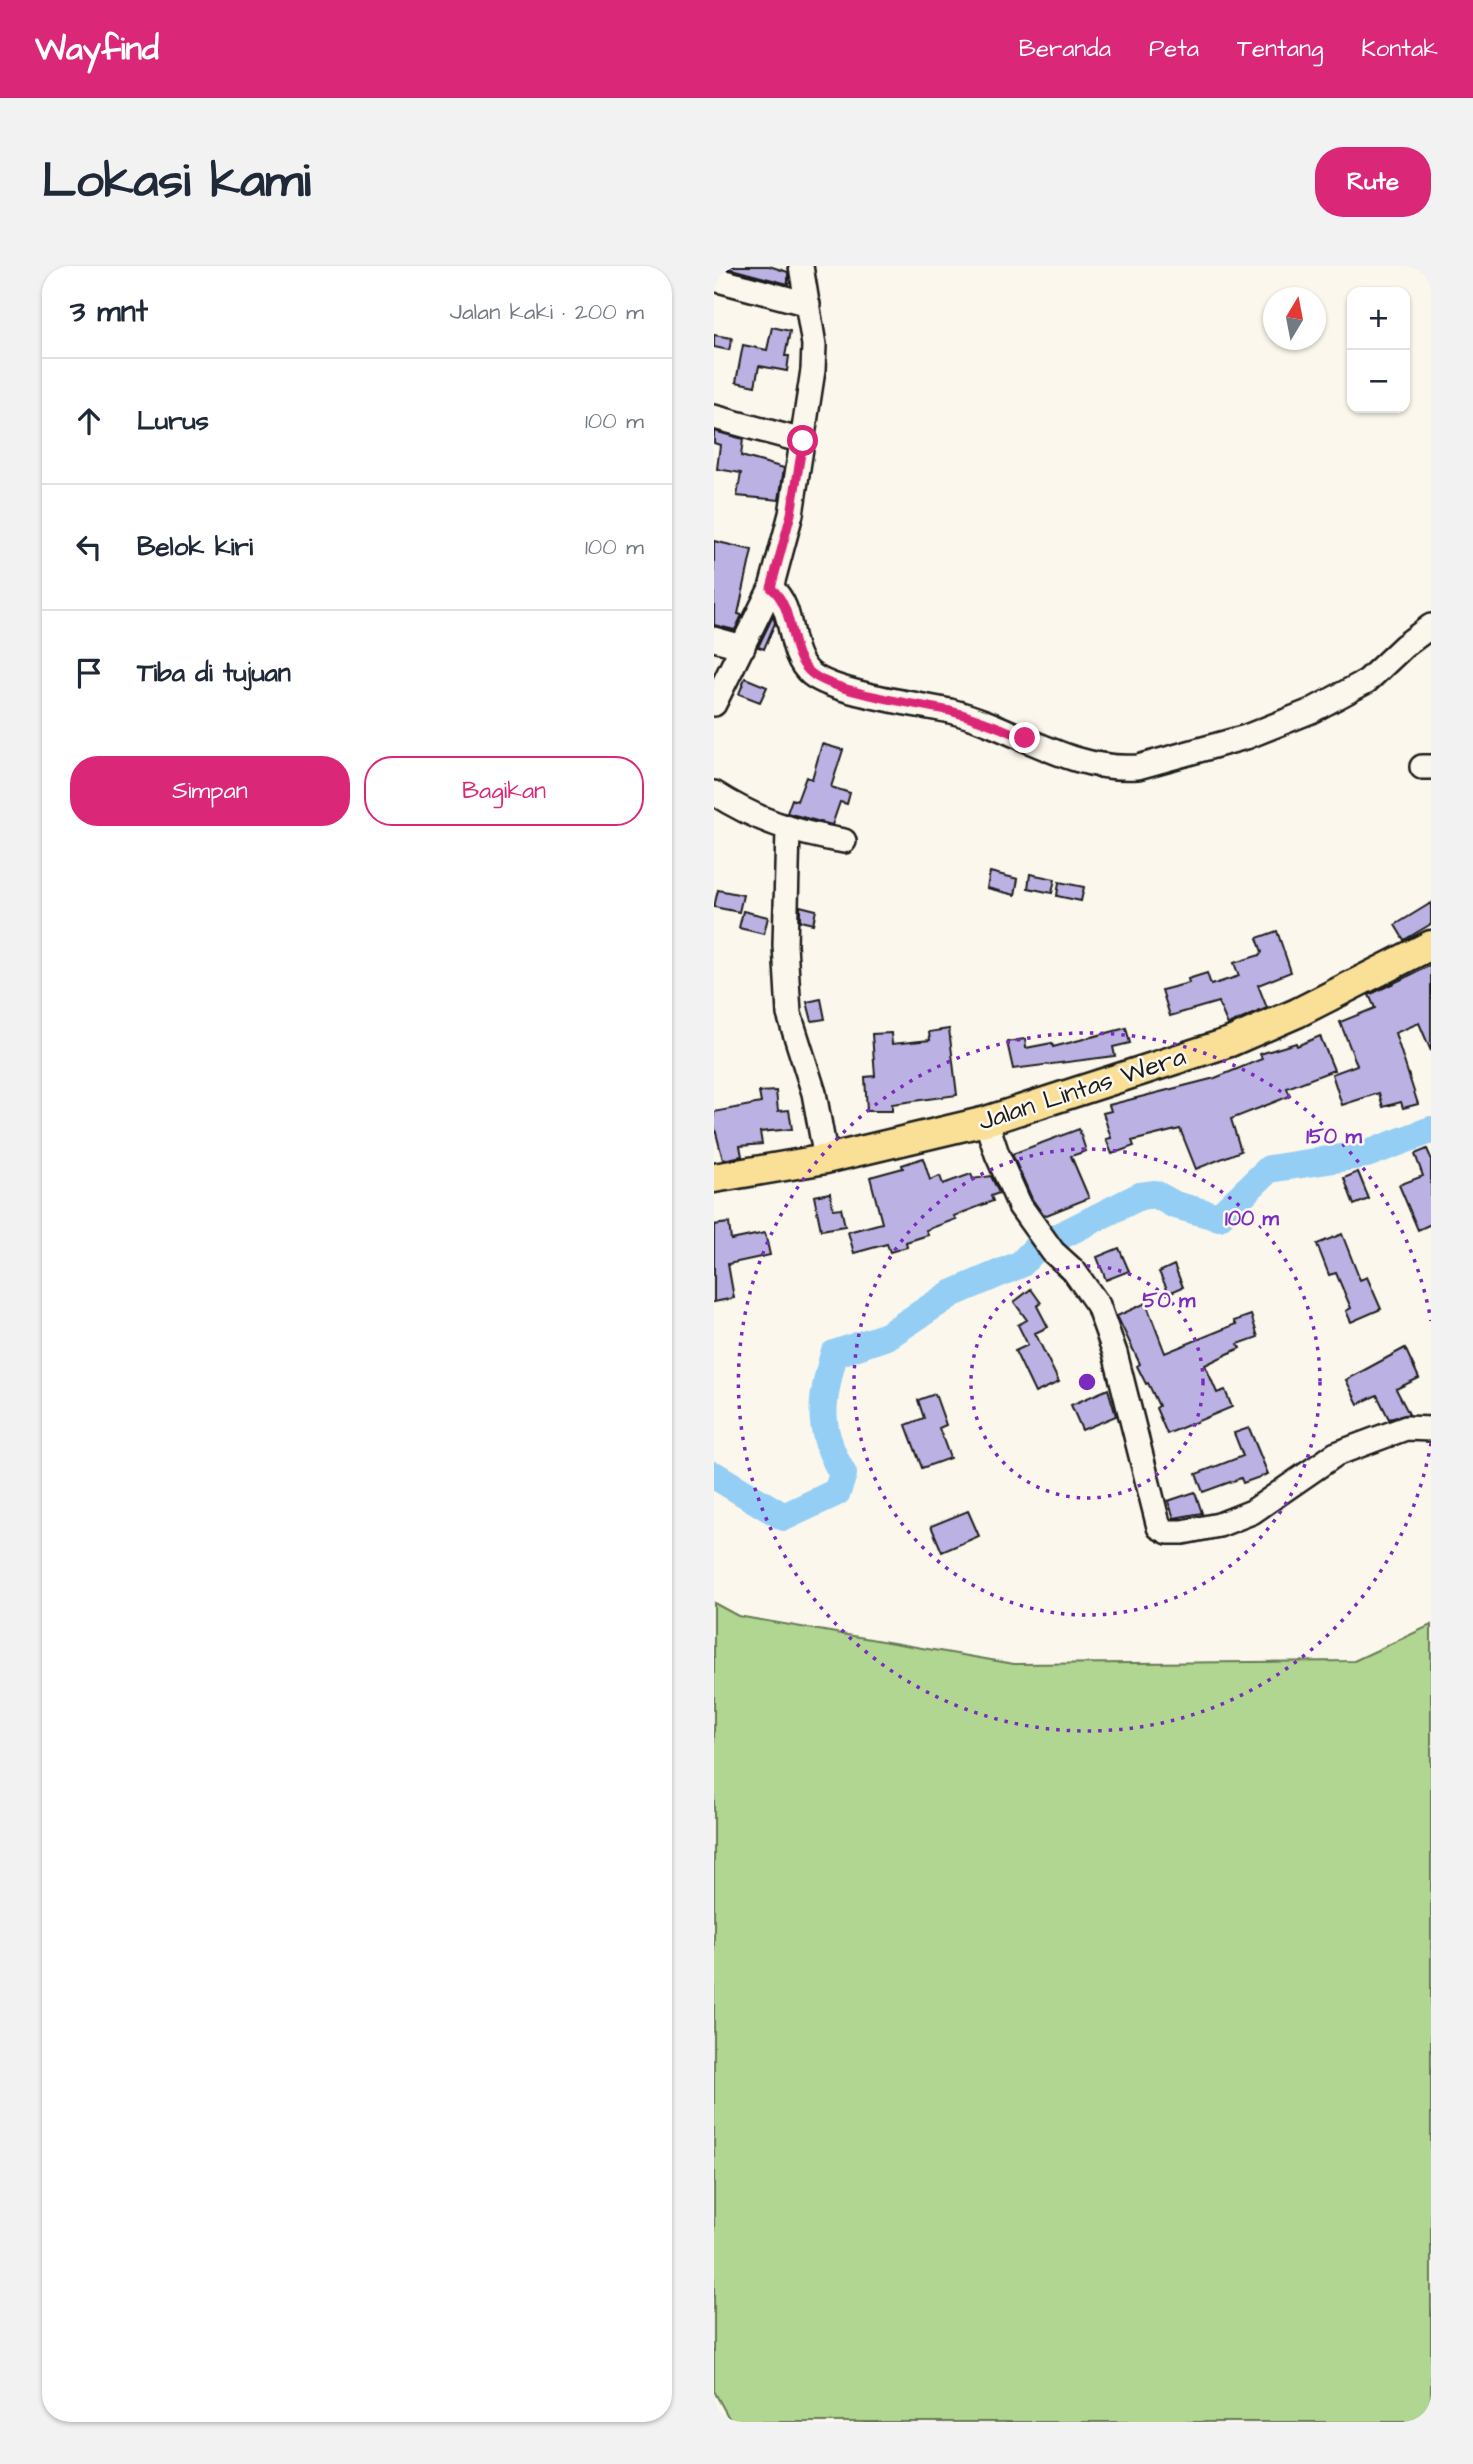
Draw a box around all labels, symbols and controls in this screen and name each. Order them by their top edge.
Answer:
text: Wayfind [35,26,159,72]
text: Beranda [1019,32,1111,66]
text: Peta [1149,32,1199,66]
text: Tentang [1237,32,1323,66]
text: Kontak [1361,32,1438,66]
button: Rute [1315,147,1431,217]
text: Lokasi kami [42,148,311,216]
north arrow [1263,287,1326,350]
map controls [1347,287,1410,413]
button: + [1347,287,1410,350]
text: 3 mnt [70,291,148,333]
text: Jalan kaki · 200 m [450,296,644,328]
button: − [1347,350,1410,413]
icon: ahead [70,402,108,440]
text: Lurus [137,403,209,439]
text: 100 m [585,405,644,437]
route start [787,425,818,456]
icon: left [70,528,108,566]
text: Belok kiri [137,529,253,565]
text: 100 m [585,531,644,563]
icon: arrive [70,654,108,692]
text: Tiba di tujuan [137,655,291,691]
route end [1009,722,1040,753]
button: Simpan [70,756,350,826]
button: Bagikan [364,756,644,826]
street label: Jalan Lintas Wera [974,1039,1190,1139]
text: 150 m [1306,1122,1362,1151]
text: 100 m [1225,1204,1280,1233]
text: 50 m [1143,1286,1196,1315]
centre of rings [1075,1370,1099,1394]

